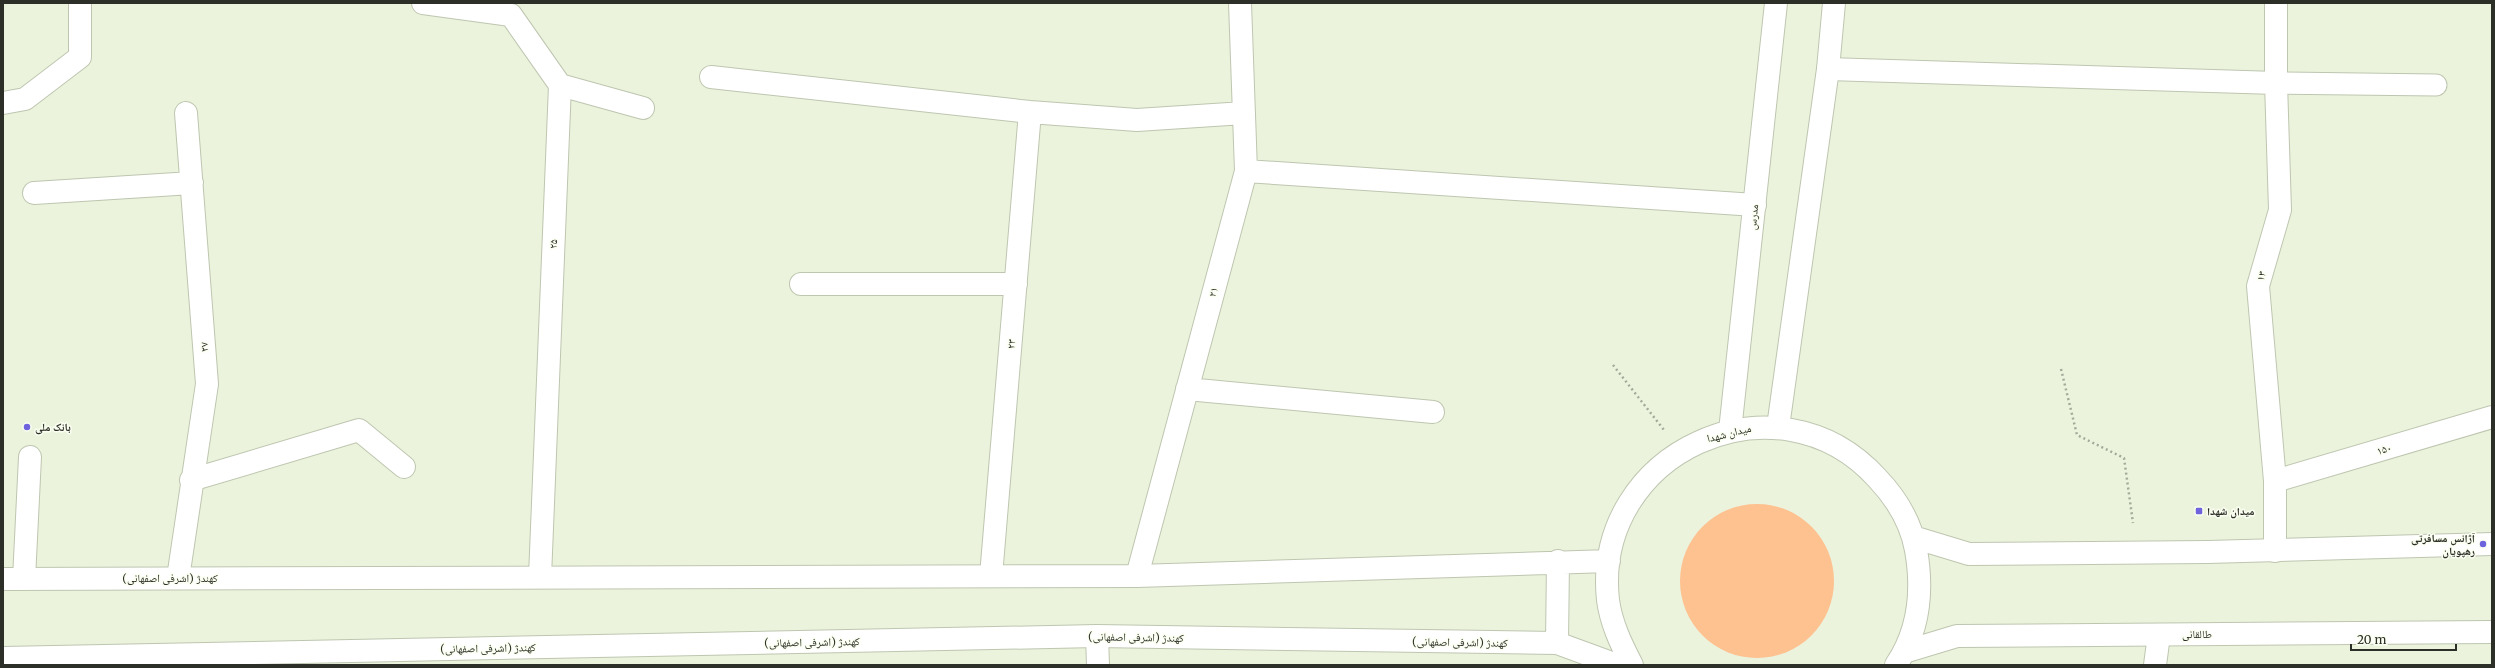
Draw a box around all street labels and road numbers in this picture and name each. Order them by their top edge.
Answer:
street label: مدرس [1745,204,1761,230]
street label: ۲۵ [546,239,560,249]
street label: ۱۳ [2253,269,2269,283]
street label: ۲۱ [1205,285,1221,299]
street label: ۲۳ [1004,338,1018,350]
street label: ۲۷ [197,342,211,352]
street label: میدان شهدا [1705,421,1753,445]
street label: ۱۵۰ [2375,440,2393,458]
street label: کهندژ (اشرفی اصفهانی) [122,571,218,585]
street label: طالقانی [2182,627,2212,641]
street label: کهندژ (اشرفی اصفهانی) [1088,629,1184,645]
street label: کهندژ (اشرفی اصفهانی) [764,634,860,650]
street label: کهندژ (اشرفی اصفهانی) [1412,634,1508,650]
street label: کهندژ (اشرفی اصفهانی) [440,640,536,656]

